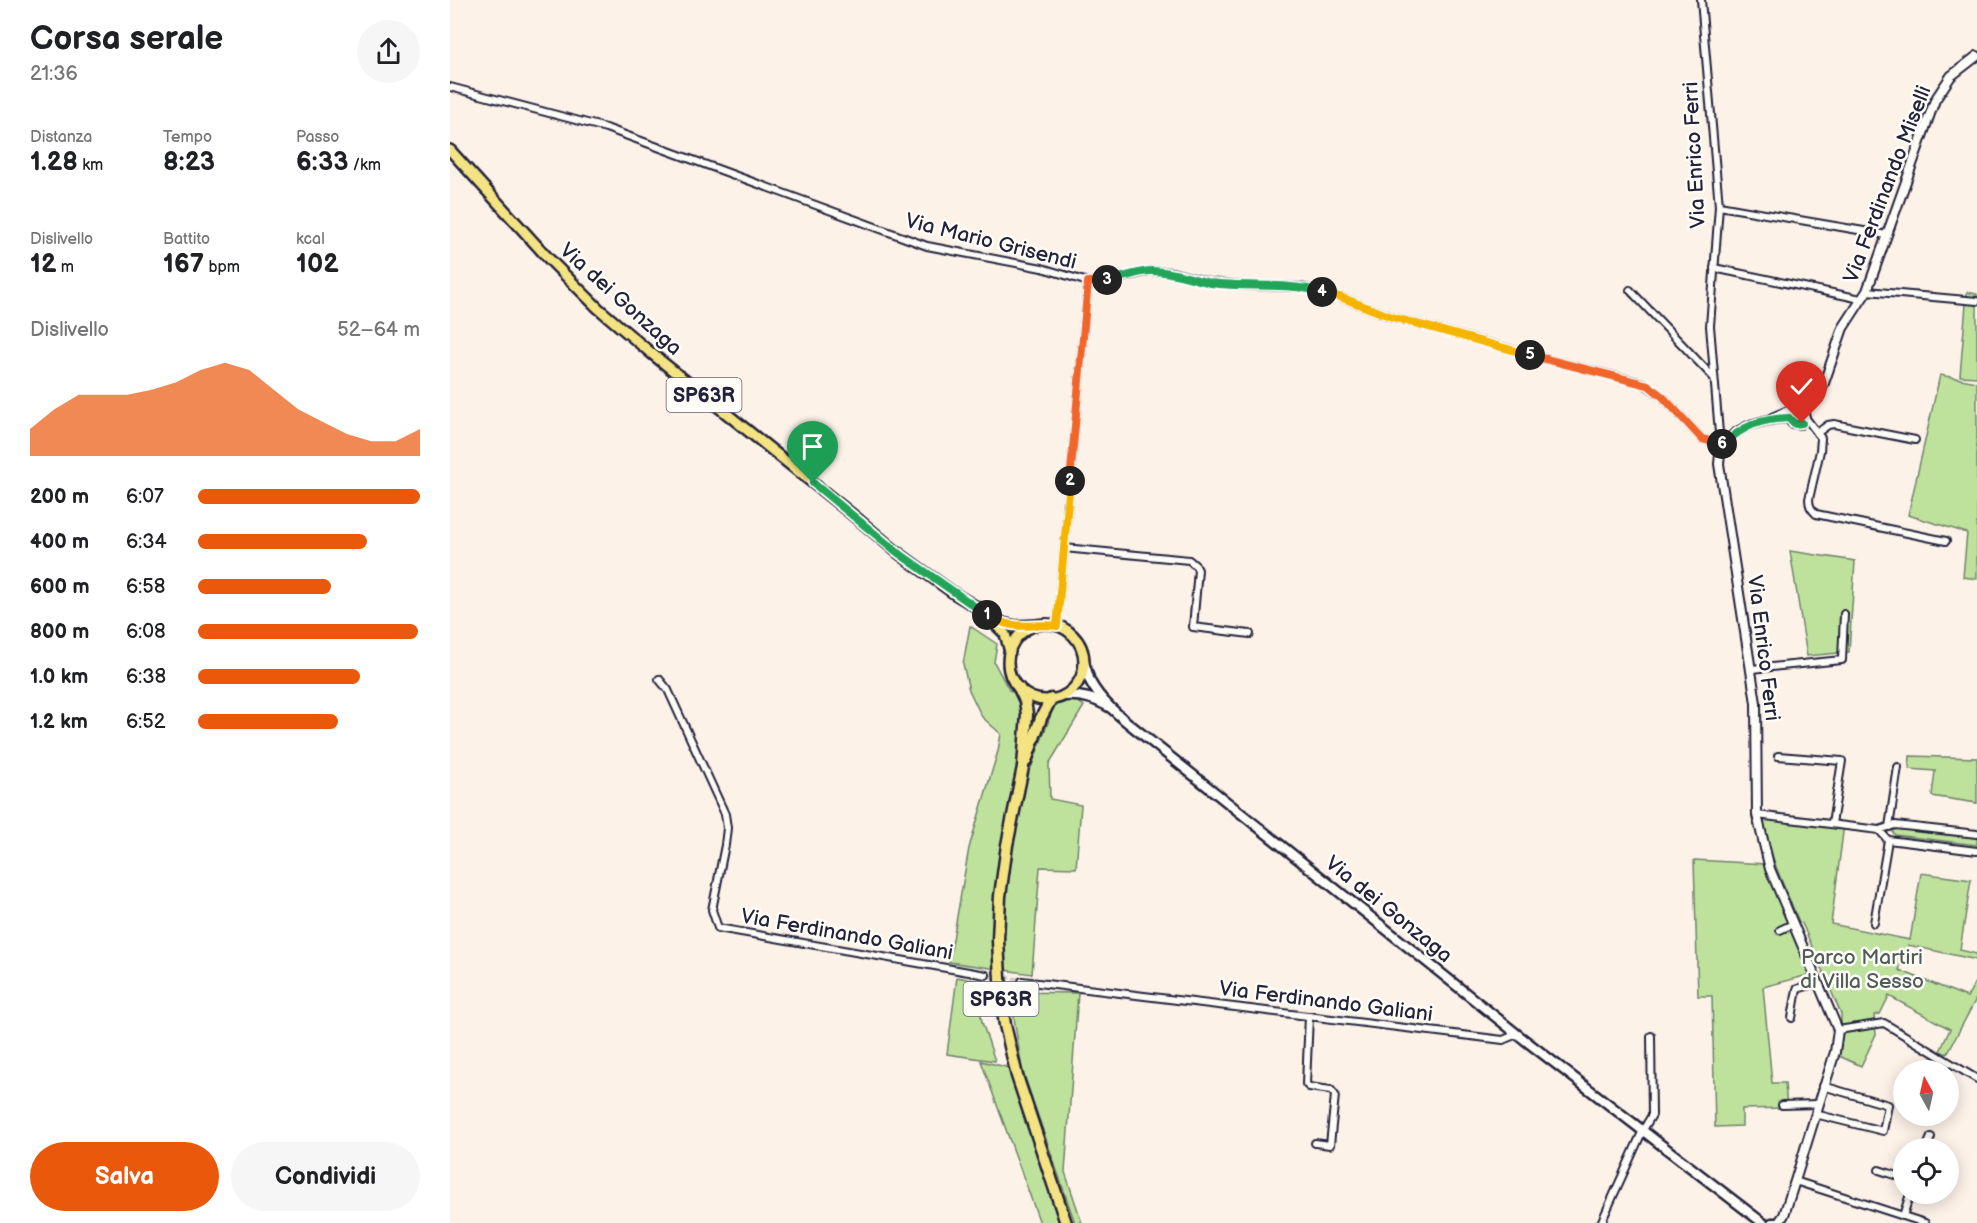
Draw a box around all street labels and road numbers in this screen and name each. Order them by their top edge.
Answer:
street label: Via Enrico Ferri [1678,81,1711,229]
street label: Via Ferdinando Miselli [1838,82,1937,286]
street label: Via Mario Grisendi [903,208,1079,275]
street label: Via dei Gonzaga [554,238,687,361]
road number: SP63R [666,378,742,412]
street label: Via Enrico Ferri [1742,574,1785,722]
street label: Via dei Gonzaga [1320,851,1457,968]
street label: Via Ferdinando Galiani [739,904,955,965]
street label: Via Ferdinando Galiani [1218,976,1434,1027]
road number: SP63R [964,982,1038,1016]

